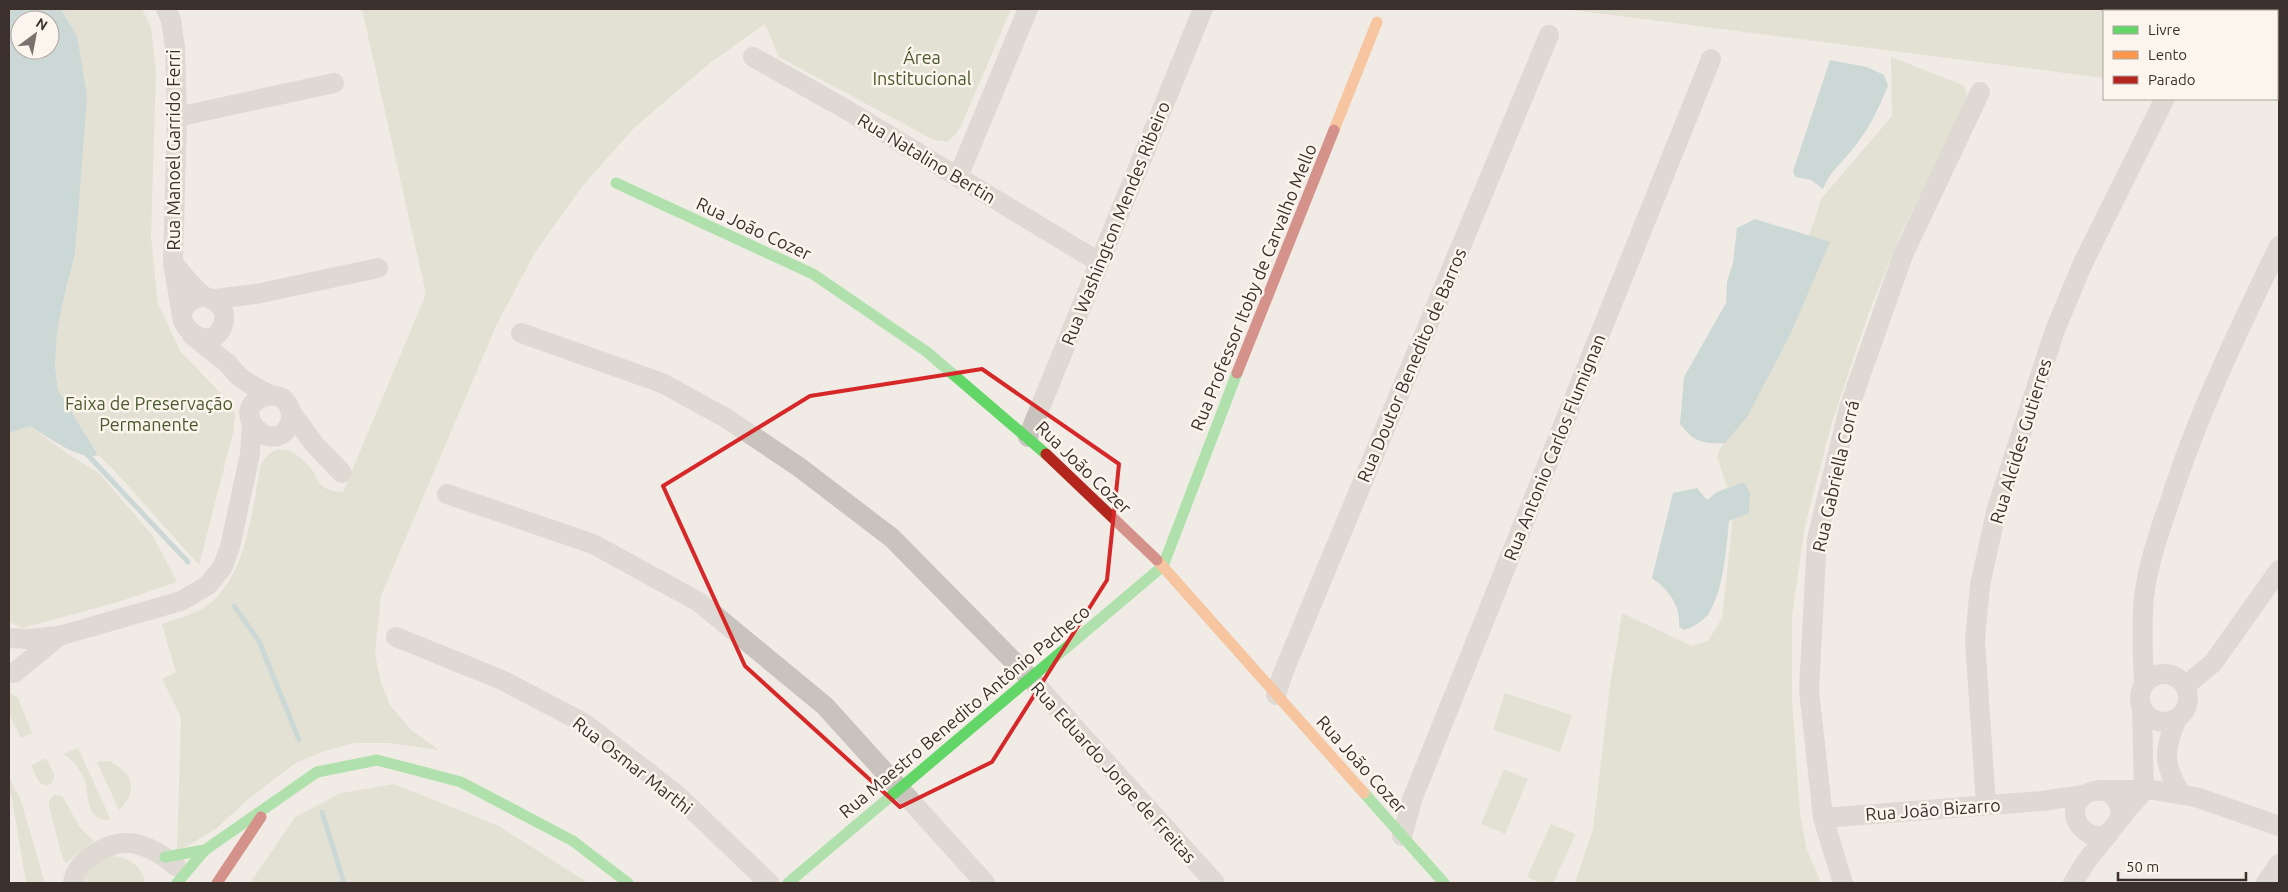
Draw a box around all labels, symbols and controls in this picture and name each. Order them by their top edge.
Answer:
north arrow [10,10,60,60]
legend [2103,10,2278,100]
text: N [33,14,51,34]
text: Livre [2148,21,2181,38]
park label: Área Institucional [872,46,972,88]
text: Lento [2148,46,2187,63]
street label: Rua Manoel Garrido Ferri [163,49,183,251]
text: Parado [2148,71,2195,88]
street label: Rua Washington Mendes Ribeiro [1057,98,1173,348]
street label: Rua Natalino Bertin [854,109,1000,207]
street label: Rua Professor Itoby de Carvalho Mello [1186,141,1320,433]
street label: Rua João Cozer [693,193,815,263]
street label: Rua Doutor Benedito de Barros [1353,245,1470,485]
street label: Rua Antonio Carlos Flumignan [1499,331,1609,563]
street label: Rua Alcides Gutierres [1985,356,2055,526]
park label: Faixa de Preservação Permanente [65,393,233,434]
street label: Rua Gabriella Corrá [1808,398,1862,554]
street label: Rua João Cozer [1032,417,1136,518]
street label: Rua Maestro Benedito Antônio Pacheco [835,600,1093,822]
street label: Rua Eduardo Jorge de Freitas [1027,677,1201,867]
street label: Rua João Cozer [1313,711,1411,817]
street label: Rua Osmar Marthi [569,712,697,818]
street label: Rua João Bizarro [1865,794,2001,824]
scale bar [2118,850,2246,882]
text: 50 m [2126,858,2159,875]

